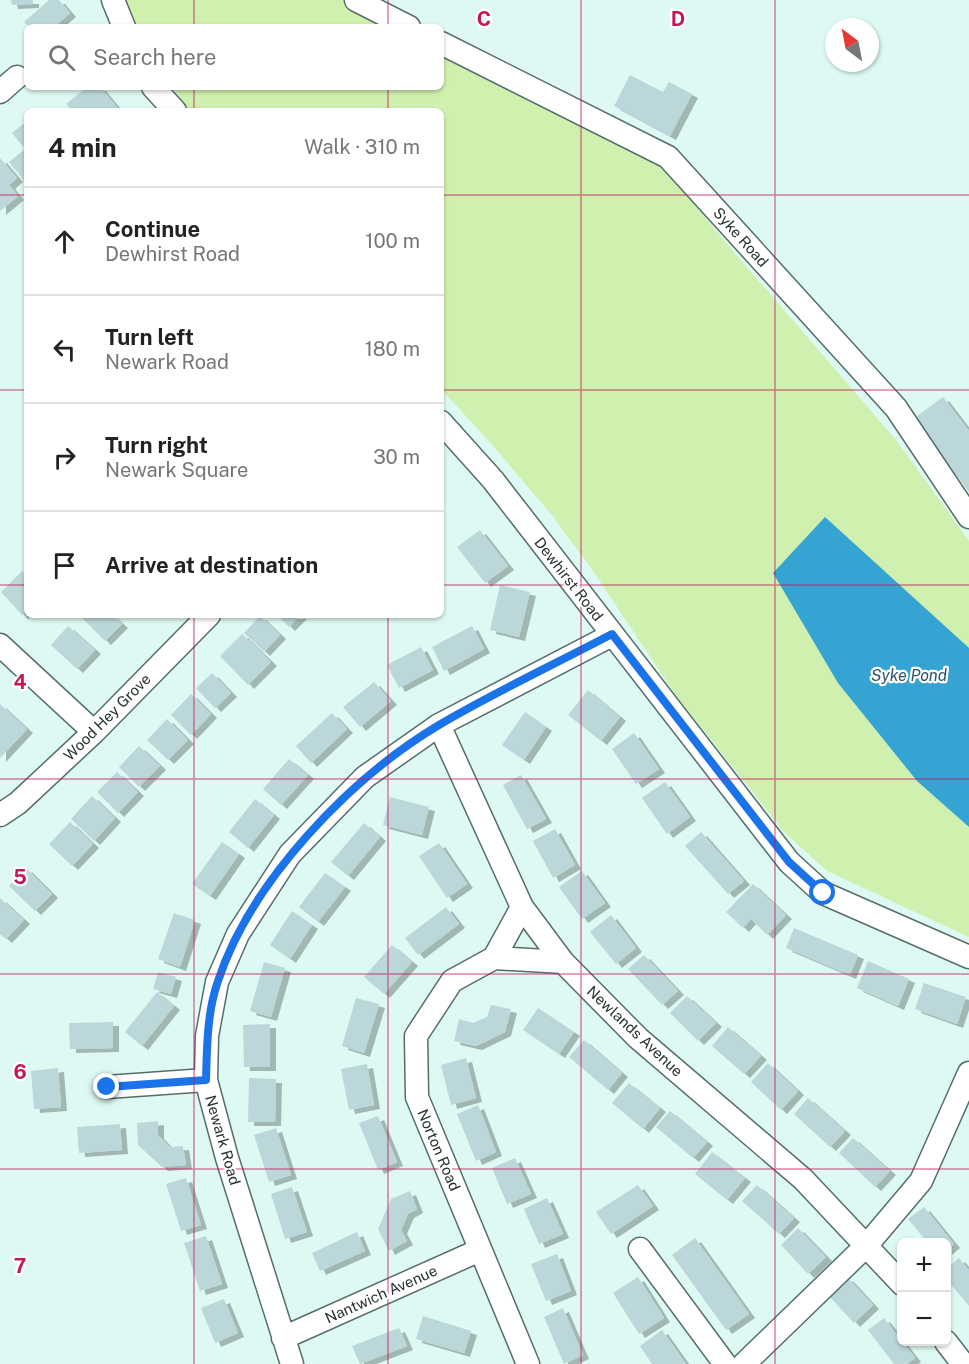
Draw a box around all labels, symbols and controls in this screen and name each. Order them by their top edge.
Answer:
text: C [477,7,491,31]
text: D [671,7,685,31]
north arrow [825,18,879,72]
search box [24,24,444,90]
icon: search [45,41,78,74]
text: Search here [93,44,217,70]
text: 4 min [48,132,117,163]
text: Walk · 310 m [304,135,420,159]
street label: Syke Road [710,204,772,270]
text: Continue [105,216,200,242]
icon: ahead [48,225,81,258]
text: 100 m [365,229,420,253]
text: Dewhirst Road [105,242,240,266]
text: Turn left [105,324,194,350]
icon: left [48,333,81,366]
text: 180 m [365,337,420,361]
text: Newark Road [105,350,229,374]
text: Turn right [105,432,208,458]
icon: right [48,441,81,474]
text: 30 m [373,445,420,469]
text: Newark Square [105,458,248,482]
street label: Dewhirst Road [531,534,607,624]
icon: arrive [48,549,81,582]
text: Arrive at destination [105,552,318,578]
water label: Syke Pond [871,666,948,685]
text: 4 [13,670,27,694]
street label: Wood Hey Grove [60,670,154,764]
text: 5 [13,865,27,889]
route start [809,879,835,905]
street label: Newlands Avenue [584,982,686,1080]
text: 6 [13,1060,27,1084]
route end [93,1073,119,1099]
street label: Newark Road [202,1093,244,1187]
street label: Norton Road [414,1107,464,1193]
map controls [897,1238,951,1346]
button: + [897,1238,951,1292]
text: 7 [14,1254,26,1278]
street label: Nantwich Avenue [322,1262,440,1326]
button: − [897,1292,951,1346]

